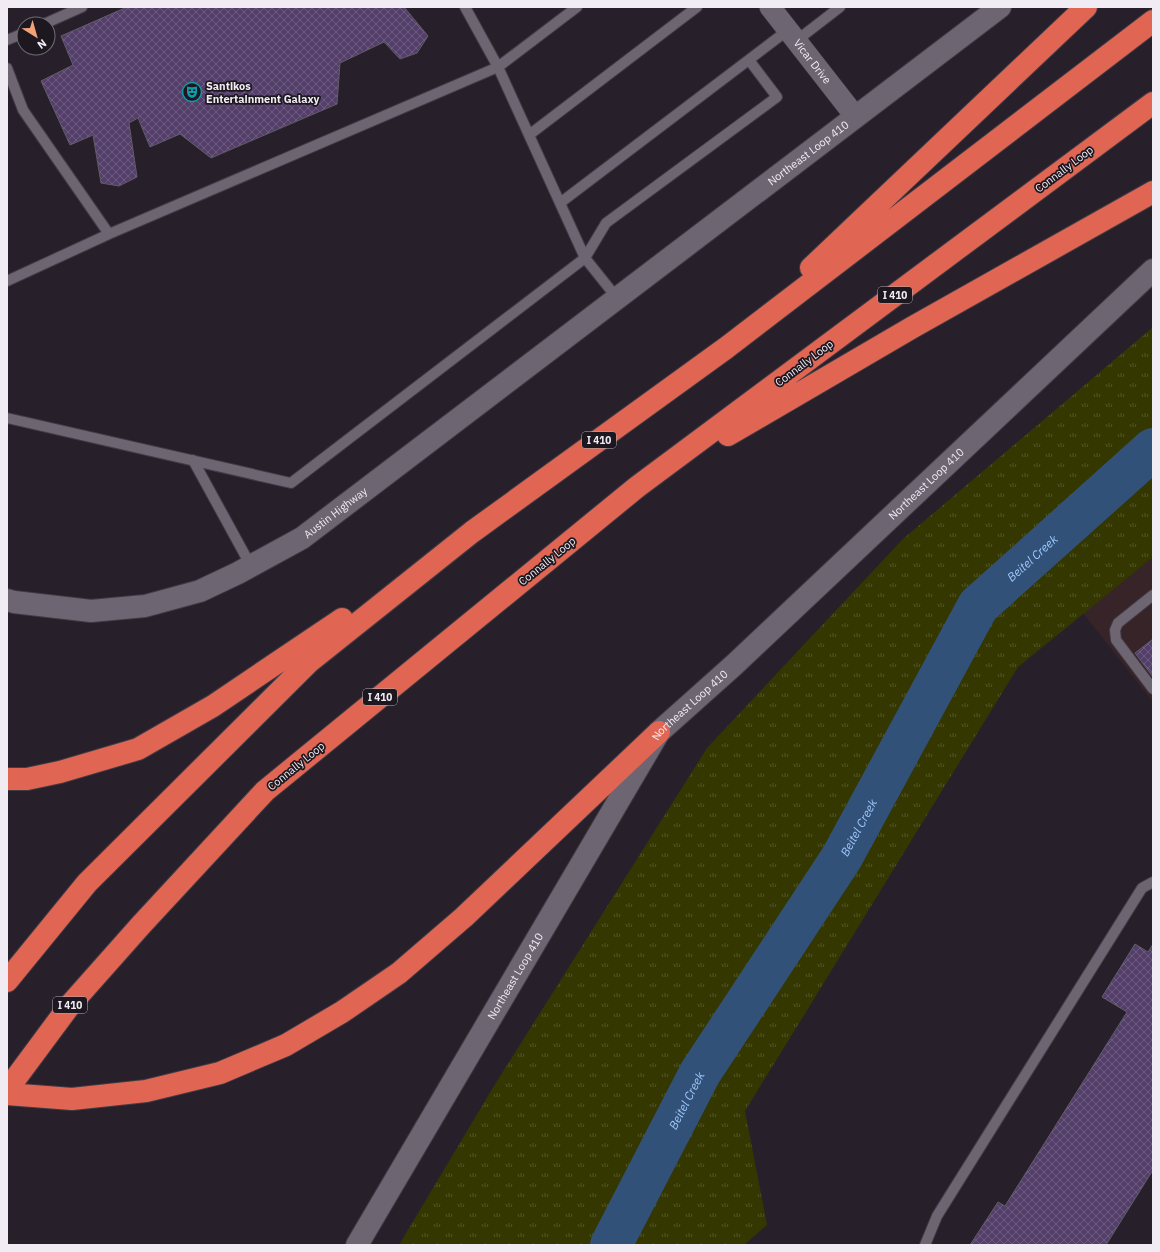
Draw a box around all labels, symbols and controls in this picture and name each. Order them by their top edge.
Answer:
north arrow [16,16,56,56]
text: N [35,36,49,52]
street label: Vicar Drive [791,36,834,87]
place label: Santikos Entertainment Galaxy [206,79,320,106]
theatre icon: Santikos Entertainment Galaxy [181,81,203,103]
street label: Northeast Loop 410 [765,118,852,188]
street label: Connally Loop [1032,143,1096,195]
road number: I 410 [878,287,912,303]
street label: Connally Loop [772,337,836,389]
road number: I 410 [582,432,616,448]
street label: Northeast Loop 410 [886,445,967,523]
street label: Austin Highway [301,484,370,541]
water label: Beitel Creek [1003,531,1061,584]
street label: Connally Loop [516,534,578,588]
street label: Northeast Loop 410 [649,667,731,743]
road number: I 410 [363,689,397,705]
street label: Connally Loop [265,739,327,793]
water label: Beitel Creek [837,795,880,858]
street label: Northeast Loop 410 [484,930,546,1022]
road number: I 410 [53,997,87,1013]
water label: Beitel Creek [665,1068,707,1132]

